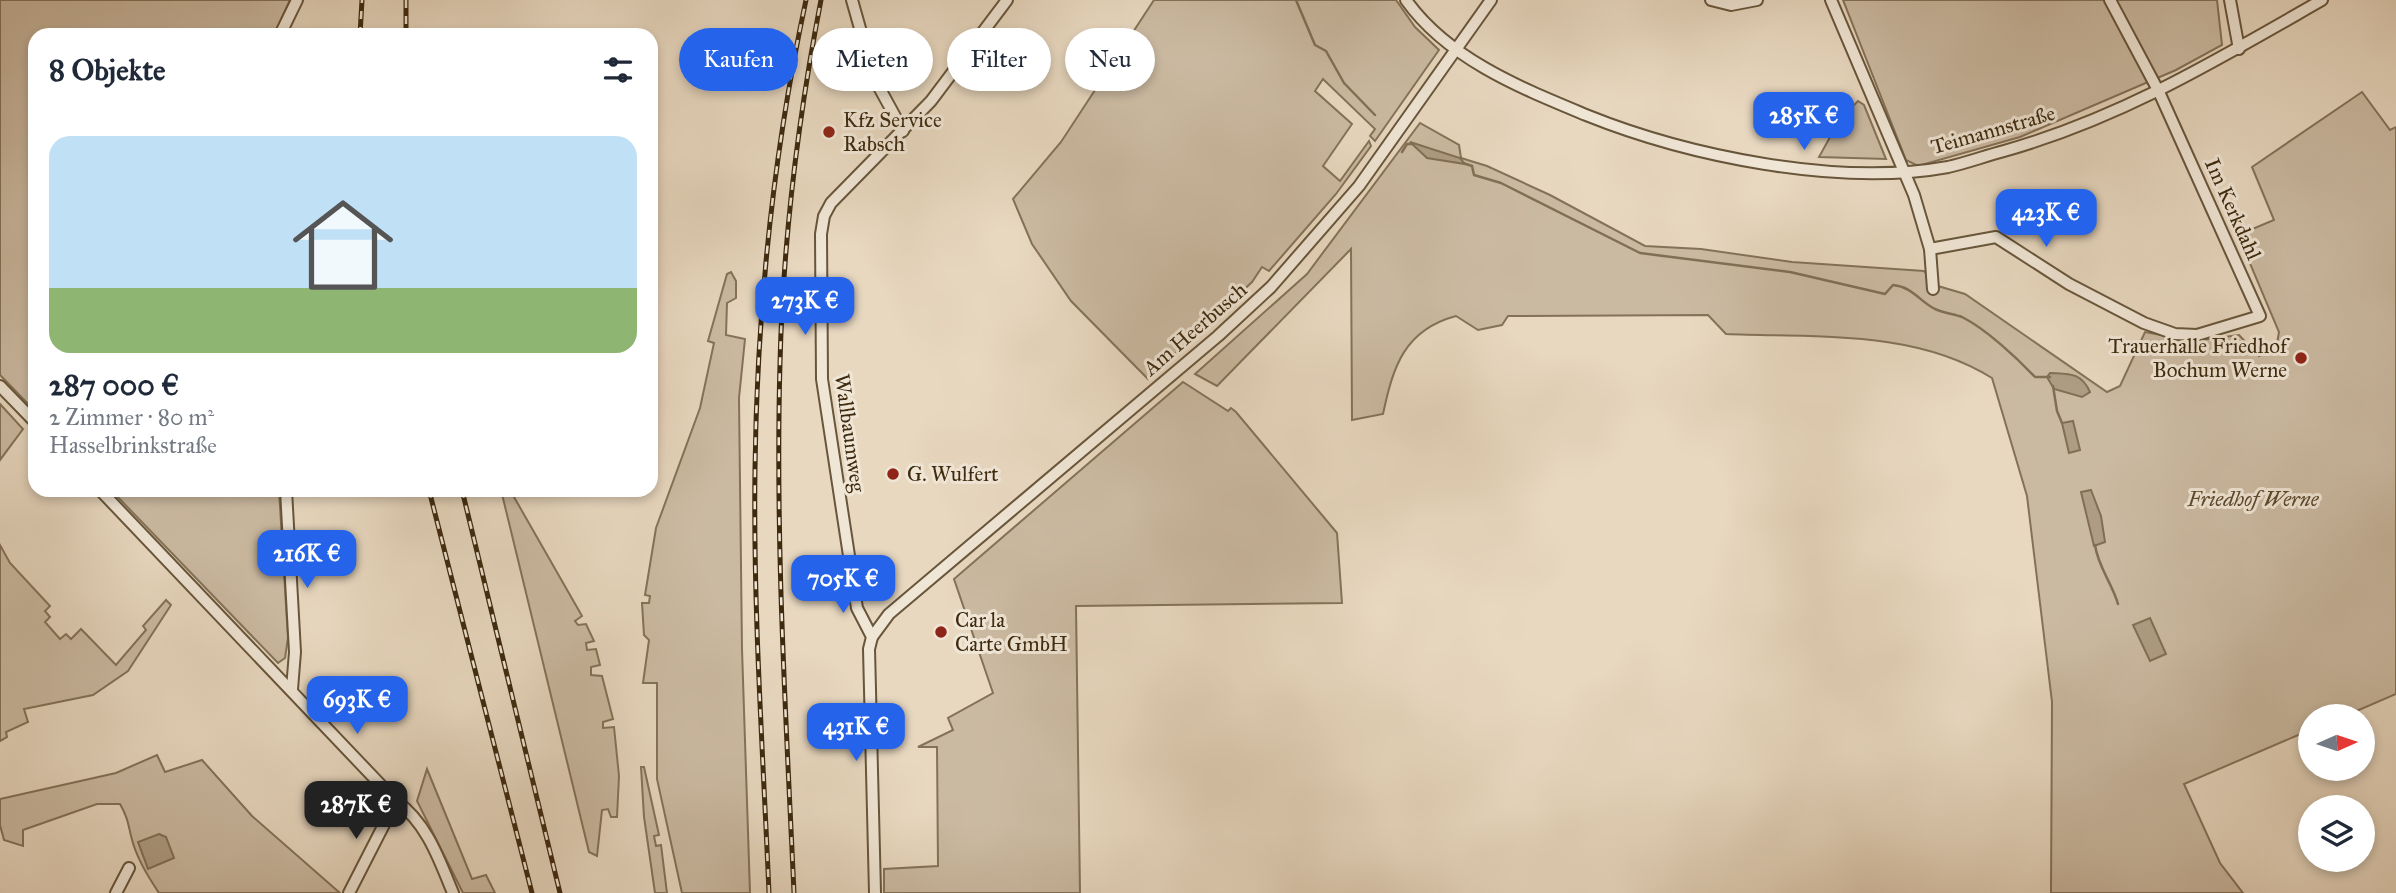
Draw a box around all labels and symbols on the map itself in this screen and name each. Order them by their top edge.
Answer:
pin: 285K € [1747,92,1861,152]
street label: Teimannstraße [1928,100,2058,160]
place label: Kfz Service Rabsch [843,107,942,157]
marker: Kfz Service Rabsch [821,124,837,140]
street label: Im Kerkdahl [2199,154,2267,264]
pin: 423K € [1989,190,2103,249]
street label: Am Heerbusch [1137,277,1252,382]
pin: 273K € [748,278,862,337]
place label: Trauerhalle Friedhof Bochum Werne [2108,333,2290,383]
marker: Trauerhalle Friedhof Bochum Werne [2293,350,2309,366]
street label: Wallbaumweg [829,372,871,494]
place label: G. Wulfert [907,461,999,487]
marker: G. Wulfert [885,466,901,482]
park label: Friedhof Werne [2187,486,2320,512]
pin: 216K € [250,530,364,590]
pin: 705K € [786,556,900,615]
place label: Car la Carte GmbH [955,607,1068,657]
marker: Car la Carte GmbH [933,624,949,640]
pin: 693K € [300,676,414,736]
pin: 431K € [799,704,913,763]
north arrow [2298,704,2375,780]
pin: 287K € [299,782,413,841]

